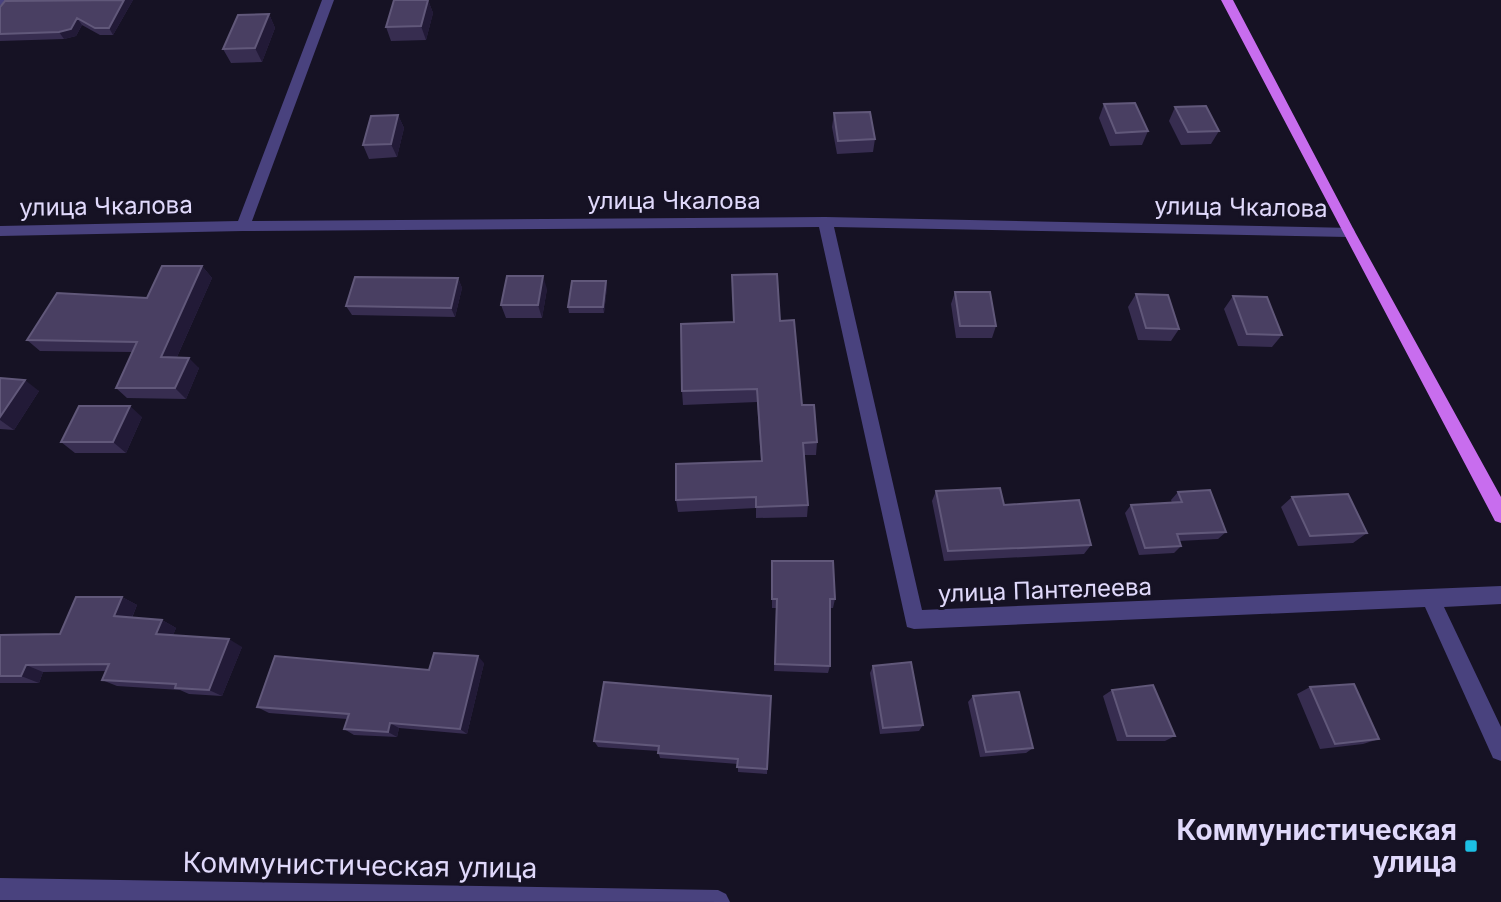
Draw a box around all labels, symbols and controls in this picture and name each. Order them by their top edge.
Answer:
street label: улица Чкалова [587,186,761,215]
street label: улица Чкалова [19,190,193,222]
street label: улица Чкалова [1154,191,1328,223]
street label: улица Пантелеева [938,572,1152,608]
place label: Коммунистическая улица [1176,813,1457,879]
marker: Коммунистическая улица [1463,838,1479,854]
street label: Коммунистическая улица [182,845,538,885]

